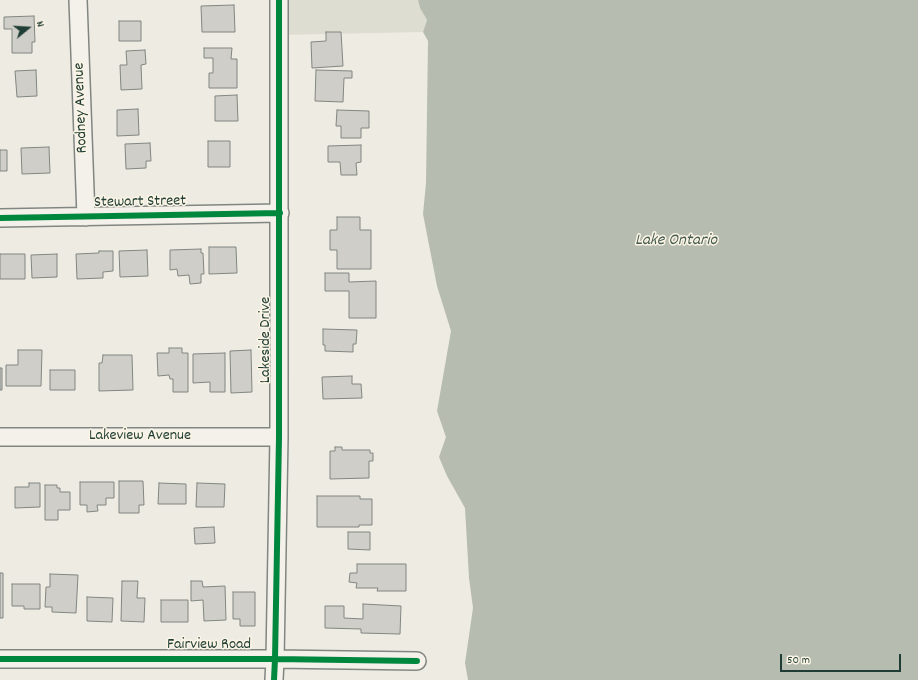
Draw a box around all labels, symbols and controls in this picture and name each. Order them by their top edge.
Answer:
north arrow [8,8,48,48]
text: N [31,19,48,29]
street label: Rodney Avenue [71,62,93,154]
street label: Stewart Street [94,193,186,213]
water label: Lake Ontario [635,232,717,252]
street label: Lakeside Drive [257,297,277,383]
street label: Lakeview Avenue [89,427,191,447]
street label: Fairview Road [167,636,251,656]
scale bar [782,646,903,672]
text: 50 m [787,652,810,669]

